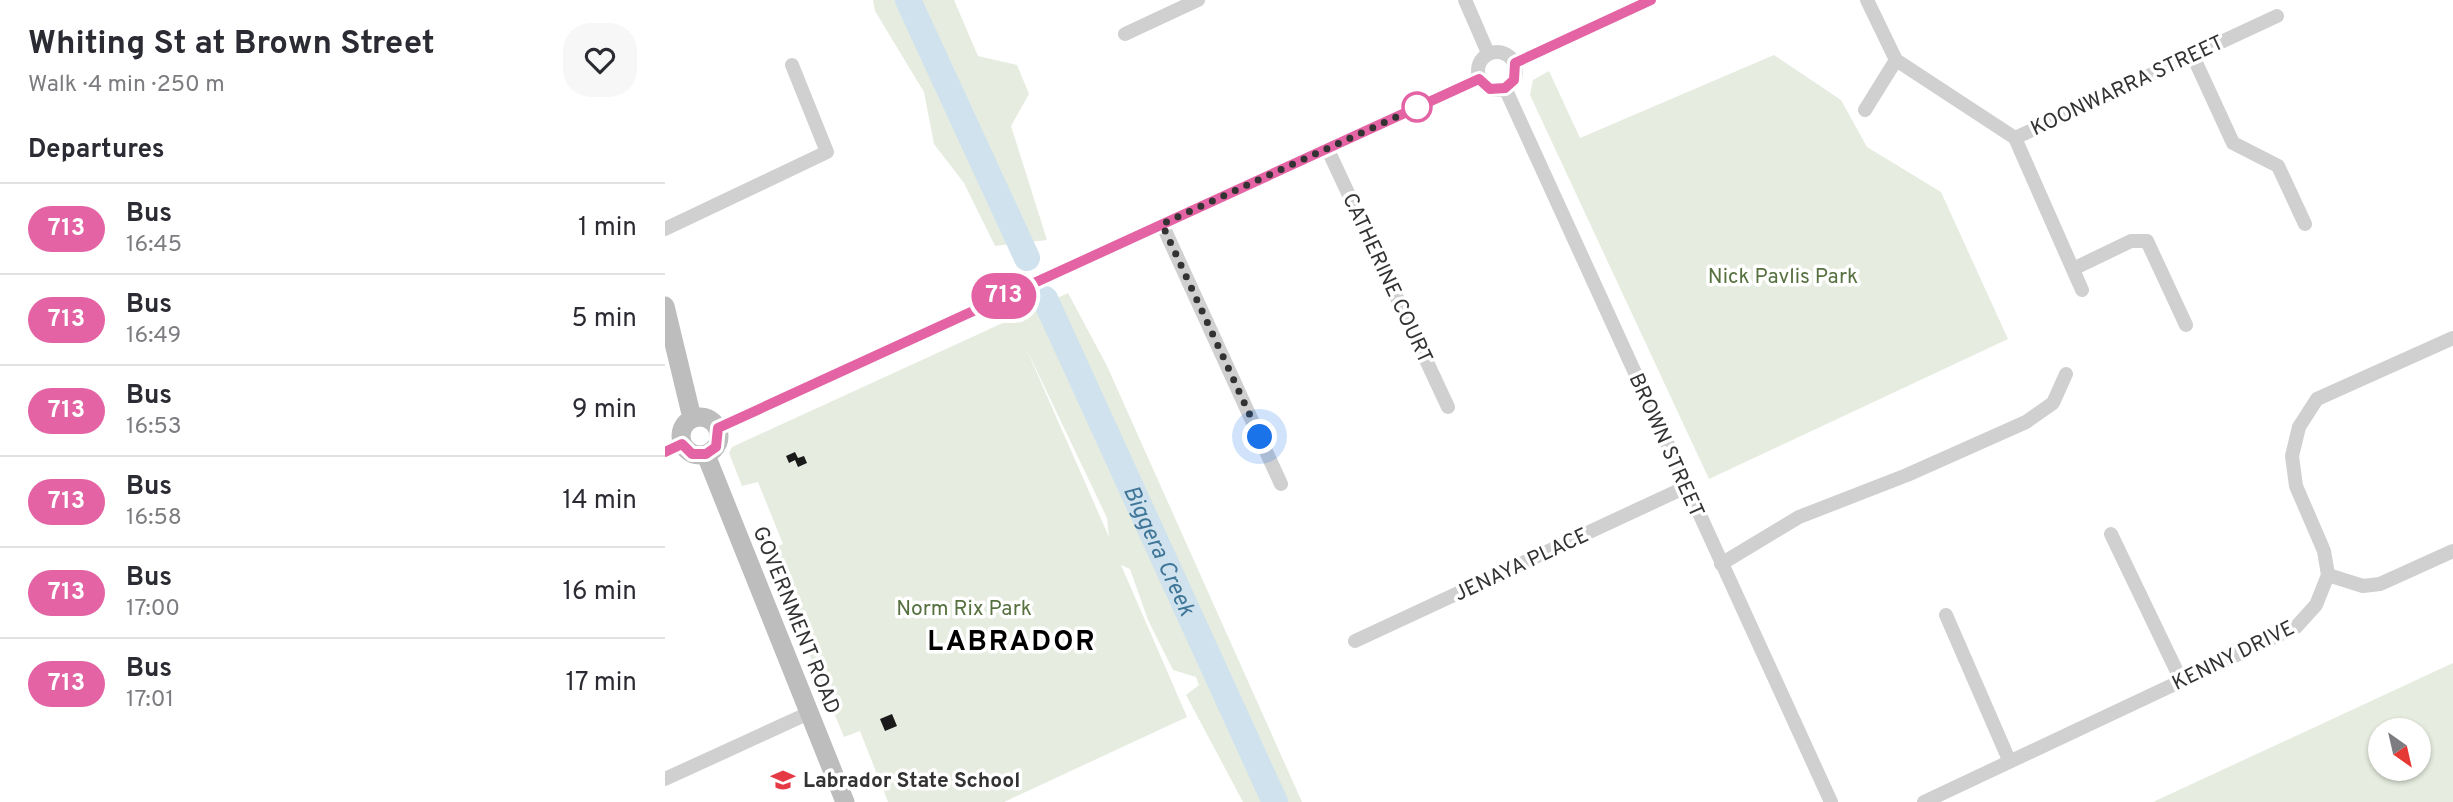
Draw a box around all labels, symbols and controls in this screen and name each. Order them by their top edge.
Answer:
button: heart [563,23,637,97]
text: Whiting St at Brown Street [28,24,435,66]
street label: KOONWARRA STREET [2027,30,2229,143]
text: Walk · 4 min · 250 m [28,71,225,100]
unlabelled marker [1402,92,1432,122]
text: Departures [28,134,165,167]
street label: CATHERINE COURT [1335,189,1438,368]
text: Bus [126,198,172,231]
text: 1 min [578,212,637,245]
text: 713 [48,214,85,244]
text: 16:45 [126,231,182,260]
park label: Nick Pavlis Park [1708,264,1858,291]
line badge: 713 [964,273,1044,319]
text: 713 [985,281,1023,311]
text: Bus [126,289,172,322]
text: 5 min [571,303,637,336]
text: 713 [48,305,85,335]
text: 16:49 [126,322,181,351]
street label: BROWN STREET [1622,369,1710,522]
text: Bus [126,380,172,413]
text: 9 min [572,394,637,427]
text: 713 [48,396,85,426]
text: 16:53 [126,413,182,442]
your location [1242,419,1277,454]
text: Bus [126,471,172,504]
water label: Biggera Creek [1115,481,1200,621]
text: 14 min [562,485,637,518]
text: 713 [48,487,85,517]
text: 16:58 [126,504,182,533]
street label: JENAYA PLACE [1450,522,1593,608]
street label: GOVERNMENT ROAD [746,523,846,718]
text: Bus [126,562,172,595]
text: 16 min [562,576,637,609]
text: 713 [48,578,85,608]
text: 17:00 [126,595,180,624]
park label: Norm Rix Park [896,596,1032,623]
street label: KENNY DRIVE [2168,615,2299,698]
district label: LABRADOR [927,625,1097,661]
text: Bus [126,653,172,686]
text: 17 min [565,667,637,700]
text: 713 [48,669,85,699]
text: 17:01 [126,686,174,715]
north arrow [2368,718,2431,780]
map controls [2368,718,2431,781]
school or university icon: Labrador State School [769,766,797,794]
place label: Labrador State School [803,768,1020,795]

